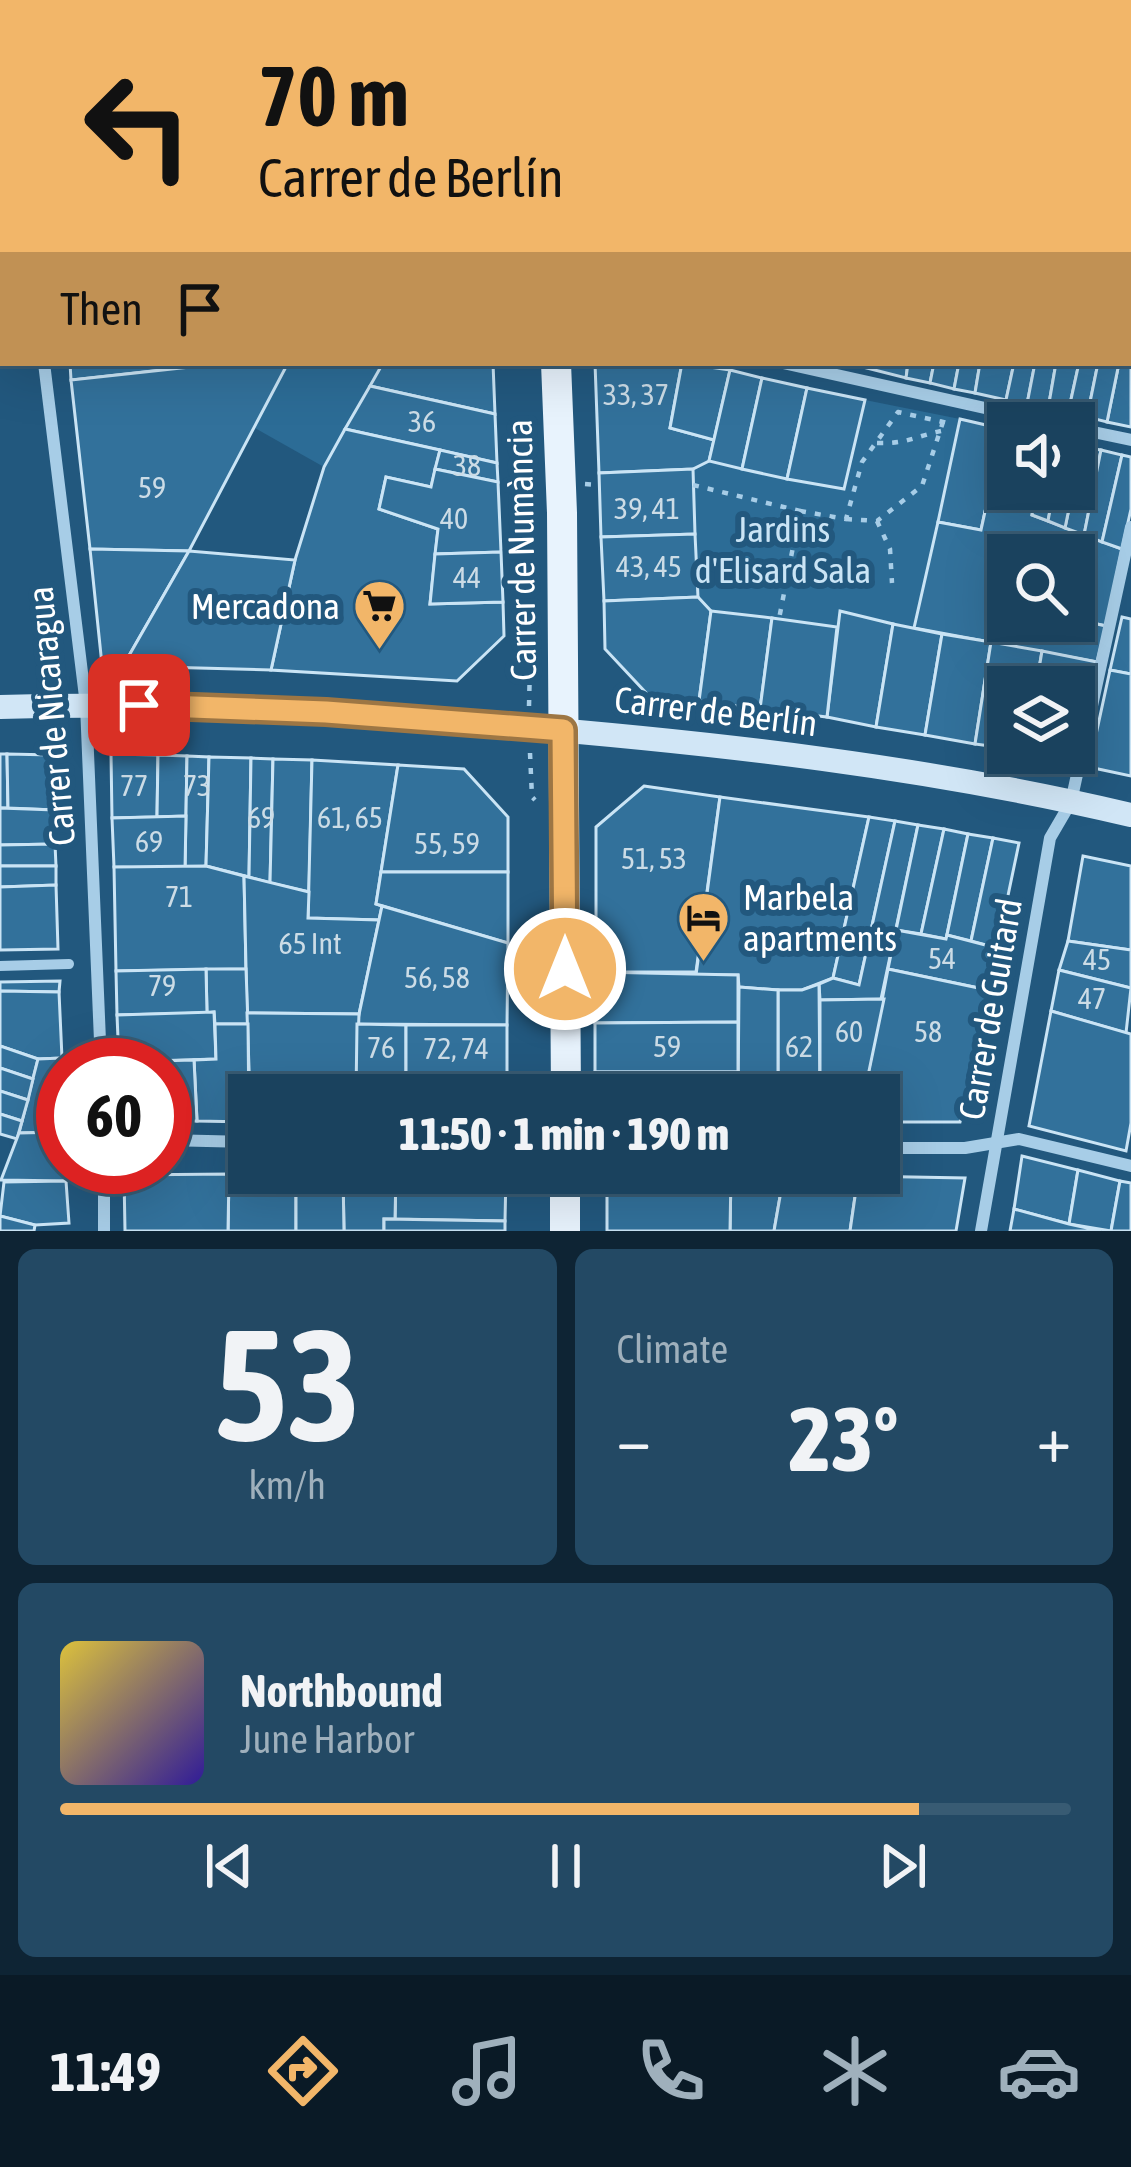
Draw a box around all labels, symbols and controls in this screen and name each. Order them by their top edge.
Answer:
icon: left [60,48,216,204]
text: 70 m [258,48,409,144]
text: Carrer de Berlín [258,147,564,208]
icon: arrive [167,276,233,342]
text: Then [60,283,143,335]
house number: 33, 37 [603,377,669,411]
map controls [987,402,1095,774]
button: sound [987,402,1095,510]
house number: 36 [408,404,436,438]
street label: Carrer de Numància [498,419,544,681]
house number: 38 [453,448,481,482]
house number: 59 [138,470,166,504]
house number: 39, 41 [614,491,680,525]
house number: 40 [440,501,468,535]
park label: Jardins d'Elisard Sala [695,508,871,591]
button: search [987,534,1095,642]
house number: 43, 45 [616,549,682,583]
house number: 44 [453,560,481,594]
supermarket icon: Mercadona [351,578,407,652]
street label: Carrer de Nicaragua [19,585,83,847]
place label: Mercadona [191,585,340,627]
pin [88,654,190,756]
button: layers [987,666,1095,774]
icon: arrive [106,672,172,738]
street label: Carrer de Berlín [612,678,820,744]
house number: 77 [120,768,148,802]
house number: 73 [183,768,211,802]
house number: 69 [247,800,275,834]
house number: 61, 65 [317,800,383,834]
house number: 69 [135,824,163,858]
house number: 55, 59 [414,826,480,860]
house number: 51, 53 [621,841,687,875]
place label: Marbela apartments [743,876,897,959]
house number: 71 [165,879,193,913]
hotel icon: Marbela apartments [676,890,732,964]
street label: Carrer de Guitard [950,895,1030,1123]
position arrow [502,906,628,1032]
house number: 65 Int [278,926,342,960]
house number: 54 [928,941,956,975]
house number: 45 [1083,942,1111,976]
house number: 56, 58 [404,960,470,994]
house number: 79 [148,968,176,1002]
house number: 47 [1078,981,1106,1015]
house number: 60 [835,1014,863,1048]
house number: 58 [914,1014,942,1048]
house number: 59 [653,1029,681,1063]
house number: 62 [785,1029,813,1063]
house number: 76 [367,1030,395,1064]
house number: 72, 74 [423,1031,489,1065]
speed limit sign: 60 [36,1038,192,1194]
text: 11:50 · 1 min · 190 m [399,1108,729,1160]
text: 53 [214,1295,361,1474]
text: Climate [617,1327,728,1371]
text: 23° [789,1387,898,1490]
text: − [617,1400,651,1476]
text: + [1037,1400,1071,1476]
text: km/h [249,1463,326,1507]
text: Northbound [240,1665,443,1717]
text: June Harbor [240,1717,414,1761]
icon: previous [196,1833,262,1899]
icon: pause [533,1833,599,1899]
icon: next [870,1833,936,1899]
icon: directions [261,2029,345,2113]
icon: music [445,2029,529,2113]
icon: phone [629,2029,713,2113]
icon: climate [813,2029,897,2113]
icon: car [997,2029,1081,2113]
text: 11:49 [50,2041,161,2102]

